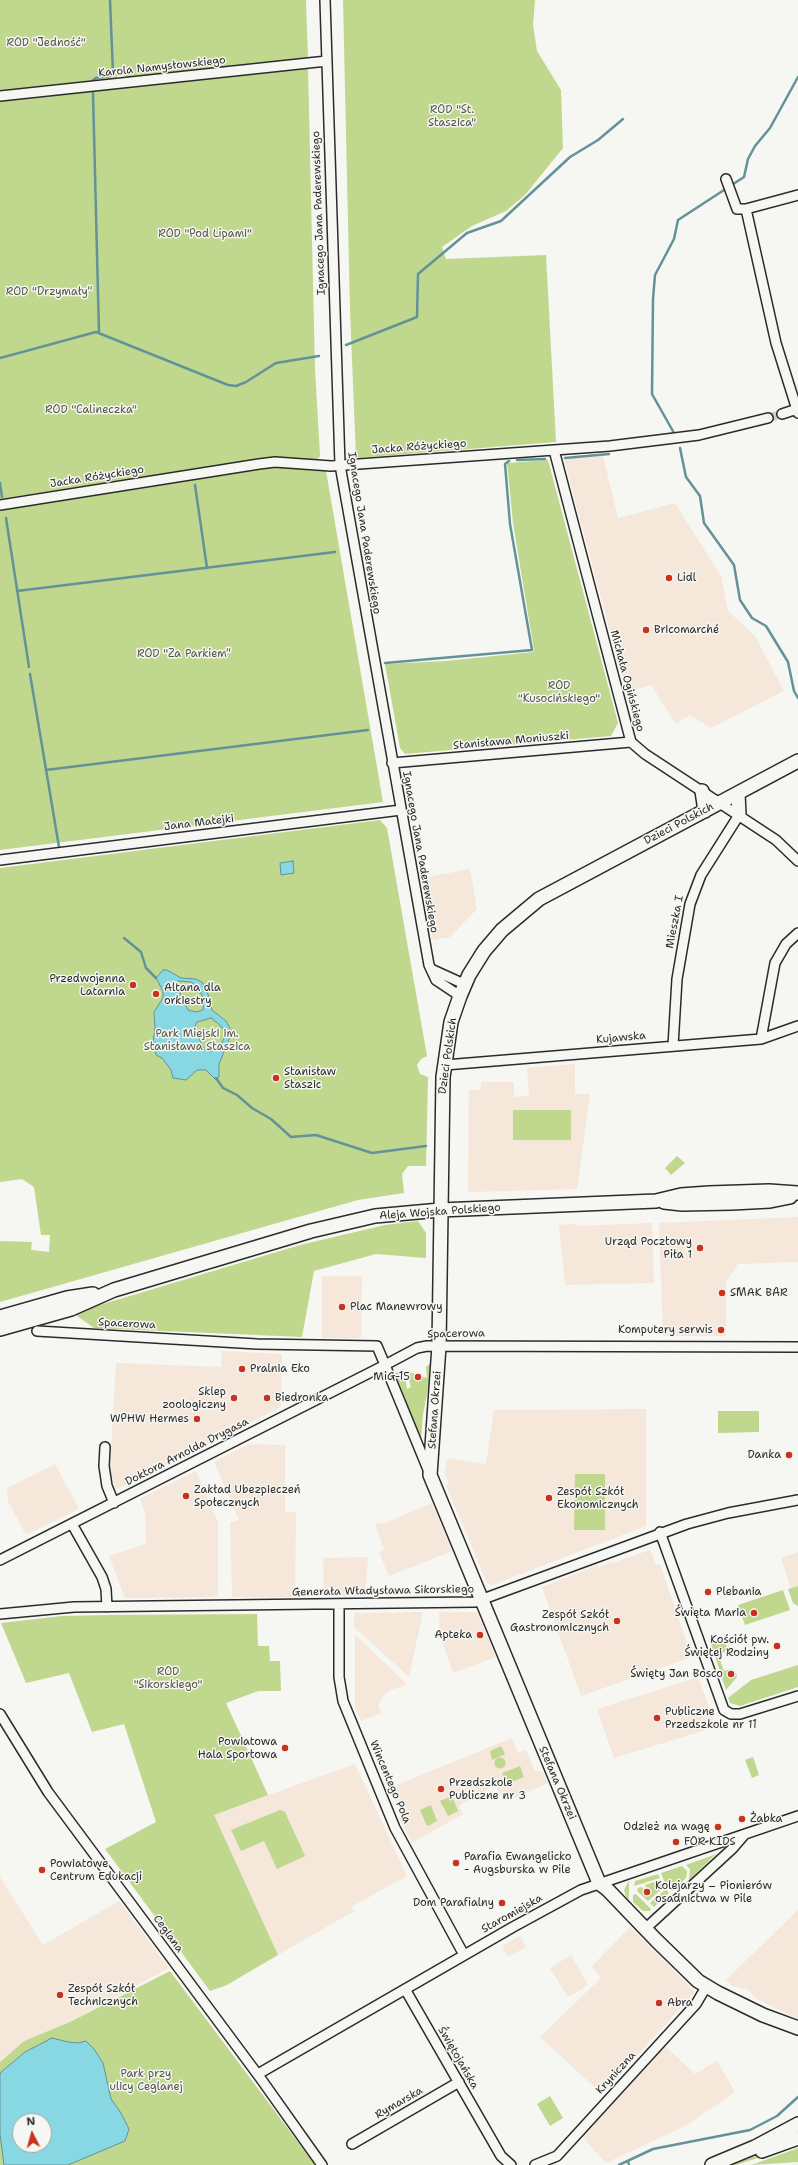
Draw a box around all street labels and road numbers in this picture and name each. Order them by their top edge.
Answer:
street label: Karola Namysłowskiego [98,54,226,80]
street label: Ignacego Jana Paderewskiego [310,131,328,295]
street label: Jacka Różyckiego [371,437,467,457]
street label: Ignacego Jana Paderewskiego [345,451,383,615]
street label: Jacka Różyckiego [49,463,145,491]
street label: Michała Ogińskiego [607,629,647,733]
street label: Stanisława Moniuszki [453,729,569,753]
street label: Ignacego Jana Paderewskiego [399,770,441,934]
street label: Dzieci Polskich [642,800,716,848]
street label: Jana Matejki [163,812,235,834]
street label: Mieszka I [663,894,687,950]
street label: Dzieci Polskich [436,1017,460,1095]
street label: Kujawska [596,1029,646,1047]
street label: Aleja Wojska Polskiego [379,1201,501,1223]
street label: Spacerowa [98,1316,156,1332]
street label: Spacerowa [427,1327,485,1341]
street label: Stefana Okrzei [426,1370,444,1450]
street label: Doktora Arnolda Drygasa [123,1415,251,1489]
street label: Generała Władysława Sikorskiego [292,1583,474,1599]
street label: Wincentego Pola [367,1739,413,1825]
street label: Stefana Okrzei [536,1744,578,1822]
street label: Staromiejska [479,1892,545,1936]
street label: Ceglana [150,1913,186,1955]
street label: Świętojańska [435,2025,481,2091]
street label: Kryniczna [593,2049,639,2097]
street label: Rymarska [373,2084,425,2122]

